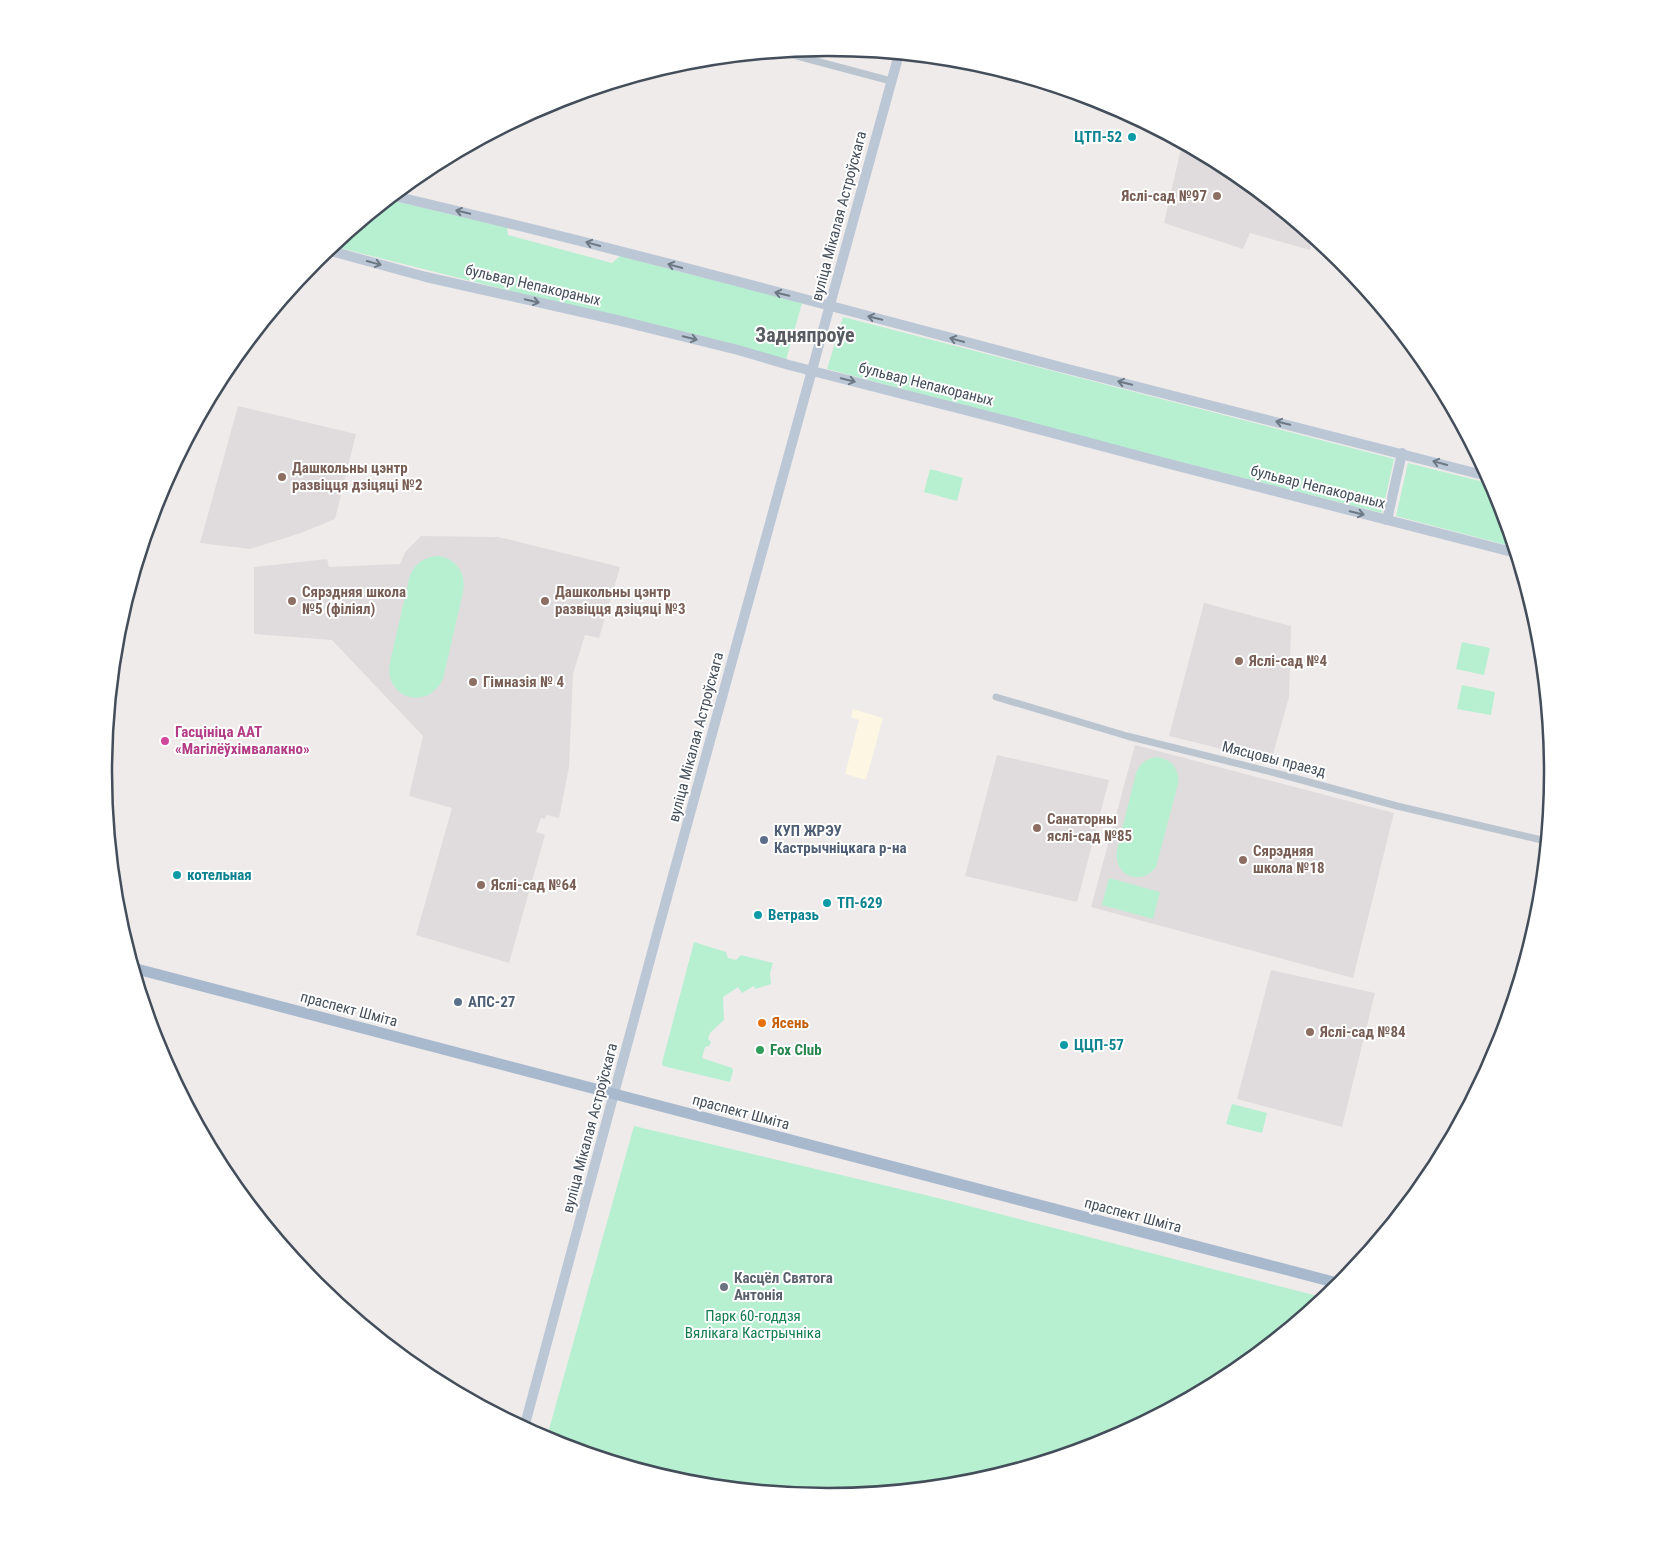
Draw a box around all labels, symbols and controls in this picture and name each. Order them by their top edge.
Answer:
place label: ЦТП-52 [1074,128,1122,146]
street label: вуліца Мікалая Астроўскага [808,129,870,303]
marker: ЦТП-52 [1126,131,1138,143]
place label: Яслі-сад №97 [1120,187,1207,205]
marker: Яслі-сад №97 [1211,190,1223,202]
one-way arrow [455,207,471,216]
one-way arrow [585,238,601,248]
one-way arrow [366,258,382,268]
one-way arrow [668,260,684,270]
street label: бульвар Непакораных [464,261,603,309]
one-way arrow [775,289,791,298]
one-way arrow [524,297,540,306]
one-way arrow [868,313,884,322]
district label: Задняпроўе [755,323,855,347]
one-way arrow [682,334,698,343]
one-way arrow [950,334,966,344]
street label: бульвар Непакораных [857,359,996,410]
one-way arrow [839,375,855,385]
one-way arrow [1118,378,1134,387]
one-way arrow [1275,418,1291,427]
one-way arrow [1433,458,1449,467]
place label: Дашкольны цэнтр развіцця дзіцяці №2 [292,459,423,494]
street label: бульвар Непакораных [1249,462,1388,513]
marker: Дашкольны цэнтр развіцця дзіцяці №2 [276,471,288,483]
one-way arrow [1348,508,1364,518]
place label: Сярэдняя школа №5 (філіял) [302,583,406,618]
place label: Дашкольны цэнтр развіцця дзіцяці №3 [555,583,686,618]
marker: Сярэдняя школа №5 (філіял) [286,595,298,607]
marker: Дашкольны цэнтр развіцця дзіцяці №3 [539,595,551,607]
street label: вуліца Мікалая Астроўскага [665,650,727,824]
place label: Яслі-сад №4 [1248,652,1327,670]
marker: Яслі-сад №4 [1233,655,1245,667]
place label: Гімназія № 4 [483,673,565,691]
marker: Гімназія № 4 [467,676,479,688]
place label: Гасцініца ААТ «Магілёўхімвалакно» [175,723,310,758]
marker: Гасцініца ААТ «Магілёўхімвалакно» [159,735,171,747]
street label: Мясцовы праезд [1220,737,1328,781]
place label: Санаторны яслі-сад №85 [1047,810,1132,845]
place label: КУП ЖРЭУ Кастрычніцкага р-на [774,822,906,857]
marker: Санаторны яслі-сад №85 [1031,822,1043,834]
marker: КУП ЖРЭУ Кастрычніцкага р-на [758,834,770,846]
place label: Сярэдняя школа №18 [1253,842,1325,877]
marker: Сярэдняя школа №18 [1237,854,1249,866]
place label: котельная [187,866,252,884]
marker: котельная [171,869,183,881]
place label: Яслі-сад №64 [490,876,577,894]
marker: Яслі-сад №64 [475,879,487,891]
place label: ТП-629 [837,894,883,912]
marker: ТП-629 [821,897,833,909]
place label: Ветразь [768,906,820,924]
marker: Ветразь [752,909,764,921]
street label: праспект Шміта [299,987,399,1031]
place label: АПС-27 [468,993,515,1011]
marker: АПС-27 [452,996,464,1008]
place label: Ясень [771,1014,809,1032]
marker: Ясень [756,1017,768,1029]
place label: Яслі-сад №84 [1319,1023,1406,1041]
marker: Яслі-сад №84 [1304,1026,1316,1038]
place label: ЦЦП-57 [1074,1036,1124,1054]
marker: ЦЦП-57 [1058,1039,1070,1051]
street label: вуліца Мікалая Астроўскага [559,1041,621,1215]
place label: Fox Club [770,1041,822,1059]
marker: Fox Club [754,1044,766,1056]
street label: праспект Шміта [691,1090,791,1134]
street label: праспект Шміта [1083,1193,1183,1237]
place label: Касцёл Святога Антонія [734,1269,833,1304]
marker: Касцёл Святога Антонія [718,1281,730,1293]
park label: Парк 60-годдзя Вялікага Кастрычніка [685,1307,821,1342]

